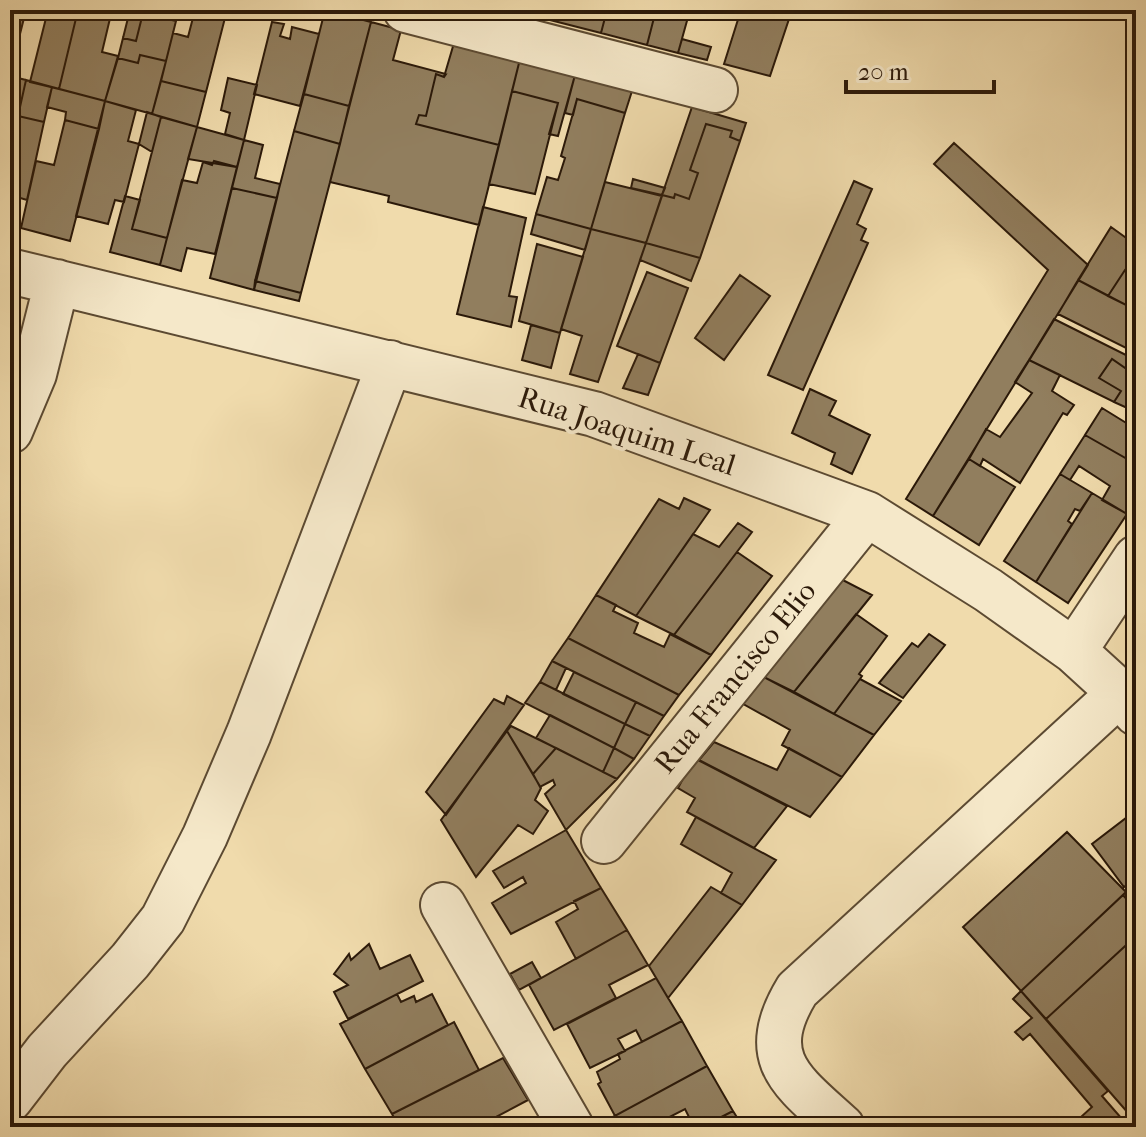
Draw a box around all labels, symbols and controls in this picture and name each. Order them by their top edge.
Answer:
scale bar [846,44,994,94]
text: 20 m [858,58,909,86]
street label: Rua Joaquim Leal [514,380,740,483]
street label: Rua Francisco Elio [647,574,824,780]

